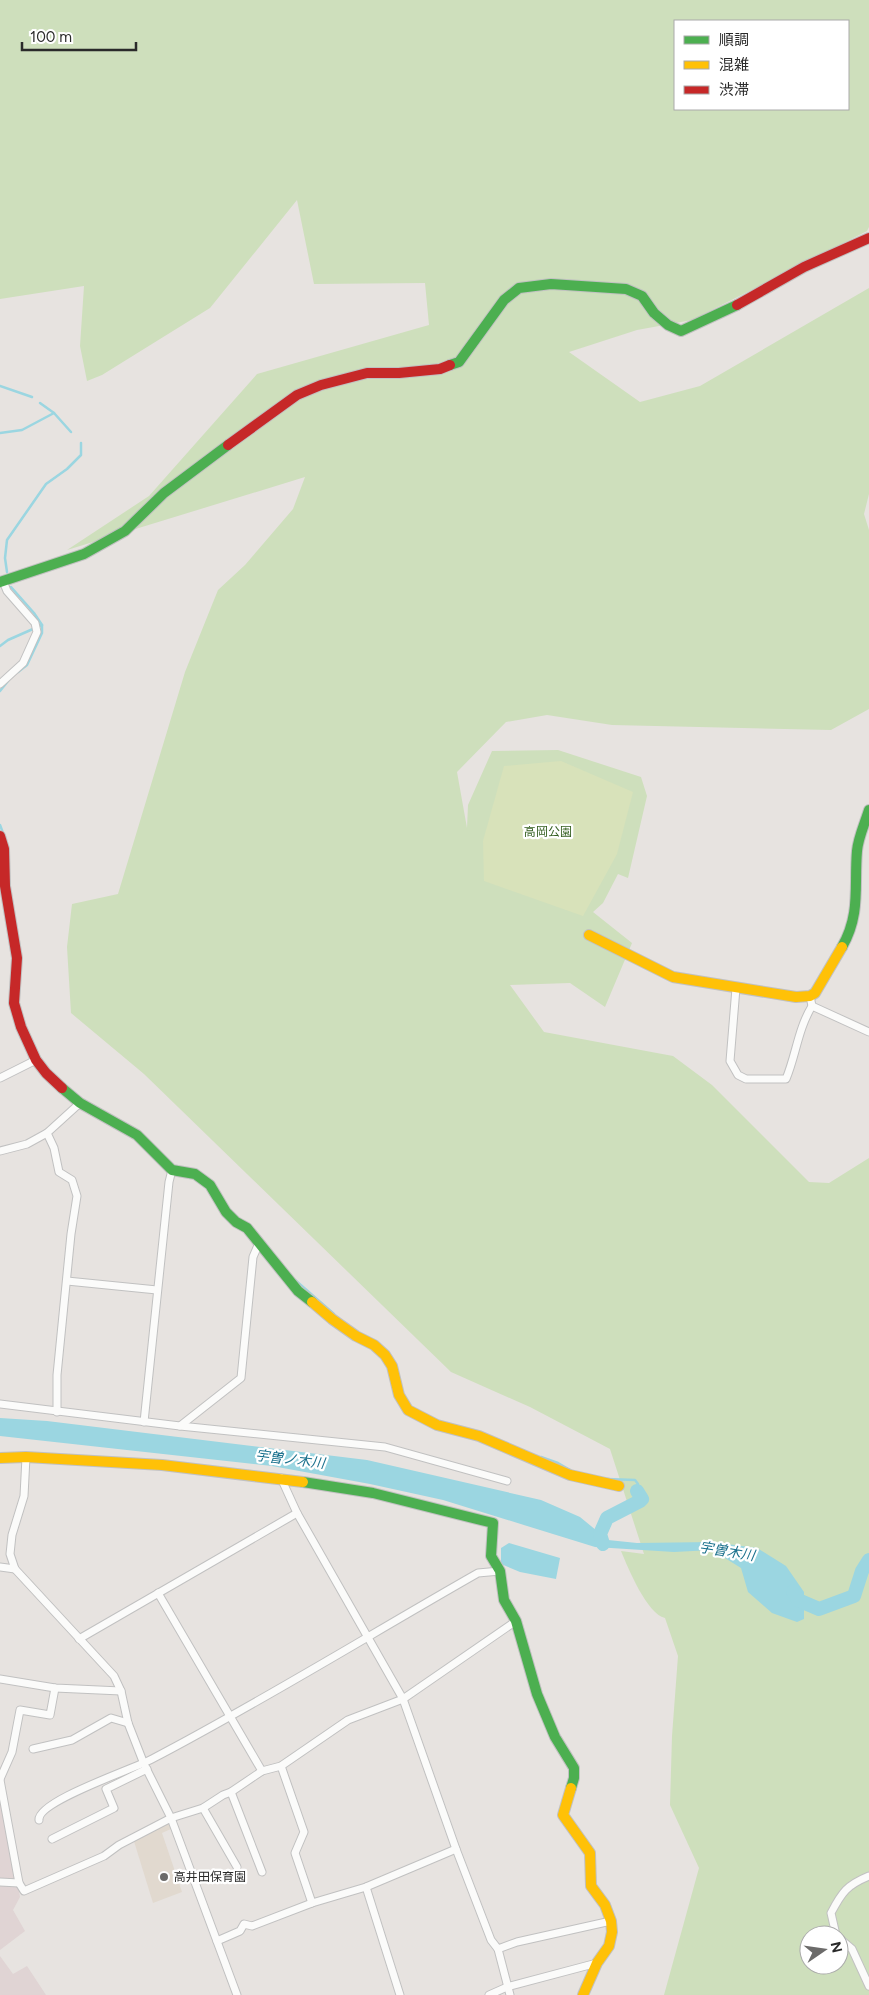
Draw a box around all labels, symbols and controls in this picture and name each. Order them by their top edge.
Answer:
scale bar [22,20,136,52]
legend [674,20,849,110]
text: 100 m [30,28,72,46]
text: 順調 [719,31,749,49]
text: 混雑 [719,56,749,74]
text: 渋滞 [719,81,749,99]
park label: 高岡公園 [524,825,572,839]
water label: 宇曽ノ木川 [254,1447,328,1472]
water label: 宇曽木川 [698,1539,758,1565]
place label: 高井田保育園 [174,1870,246,1884]
marker: 高井田保育園 [158,1871,170,1883]
north arrow [799,1925,849,1975]
text: N [827,1940,846,1954]

